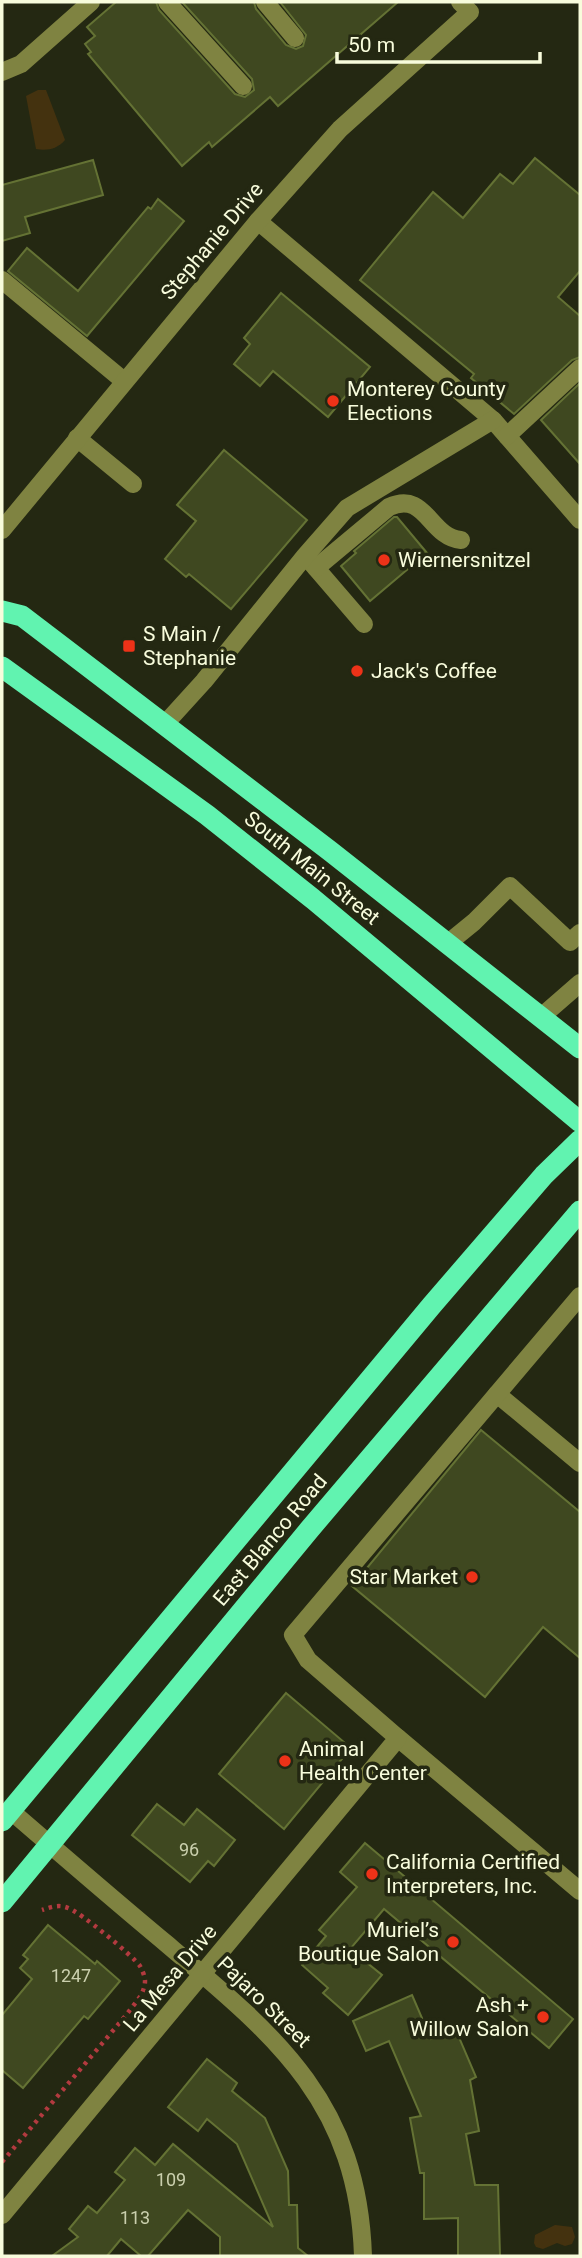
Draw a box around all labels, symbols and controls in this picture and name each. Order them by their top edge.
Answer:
scale bar [337,21,540,65]
text: 50 m [348,33,395,57]
street label: Stephanie Drive [156,178,268,304]
place label: Monterey County Elections [347,377,506,425]
marker: Monterey County Elections [325,393,341,409]
place label: Wiernersnitzel [398,548,531,572]
marker: Wiernersnitzel [376,552,392,568]
place label: S Main / Stephanie [143,622,236,670]
marker: S Main / Stephanie [121,638,137,654]
place label: Jack's Coffee [371,659,497,683]
marker: Jack's Coffee [349,663,365,679]
street label: South Main Street [240,806,384,930]
street label: East Blanco Road [208,1470,332,1610]
place label: Star Market [350,1565,458,1589]
marker: Star Market [464,1569,480,1585]
place label: Animal Health Center [299,1737,427,1785]
marker: Animal Health Center [277,1753,293,1769]
house number: 96 [179,1839,199,1860]
place label: California Certified Interpreters, Inc. [386,1850,560,1898]
marker: California Certified Interpreters, Inc. [364,1866,380,1882]
place label: Muriel’s Boutique Salon [298,1918,439,1966]
street label: La Mesa Drive [118,1920,222,2036]
marker: Muriel’s Boutique Salon [445,1934,461,1950]
street label: Pajaro Street [212,1952,316,2053]
house number: 1247 [51,1965,91,1986]
place label: Ash + Willow Salon [410,1993,529,2041]
marker: Ash + Willow Salon [535,2009,551,2025]
house number: 109 [156,2169,186,2190]
house number: 113 [120,2207,150,2228]

